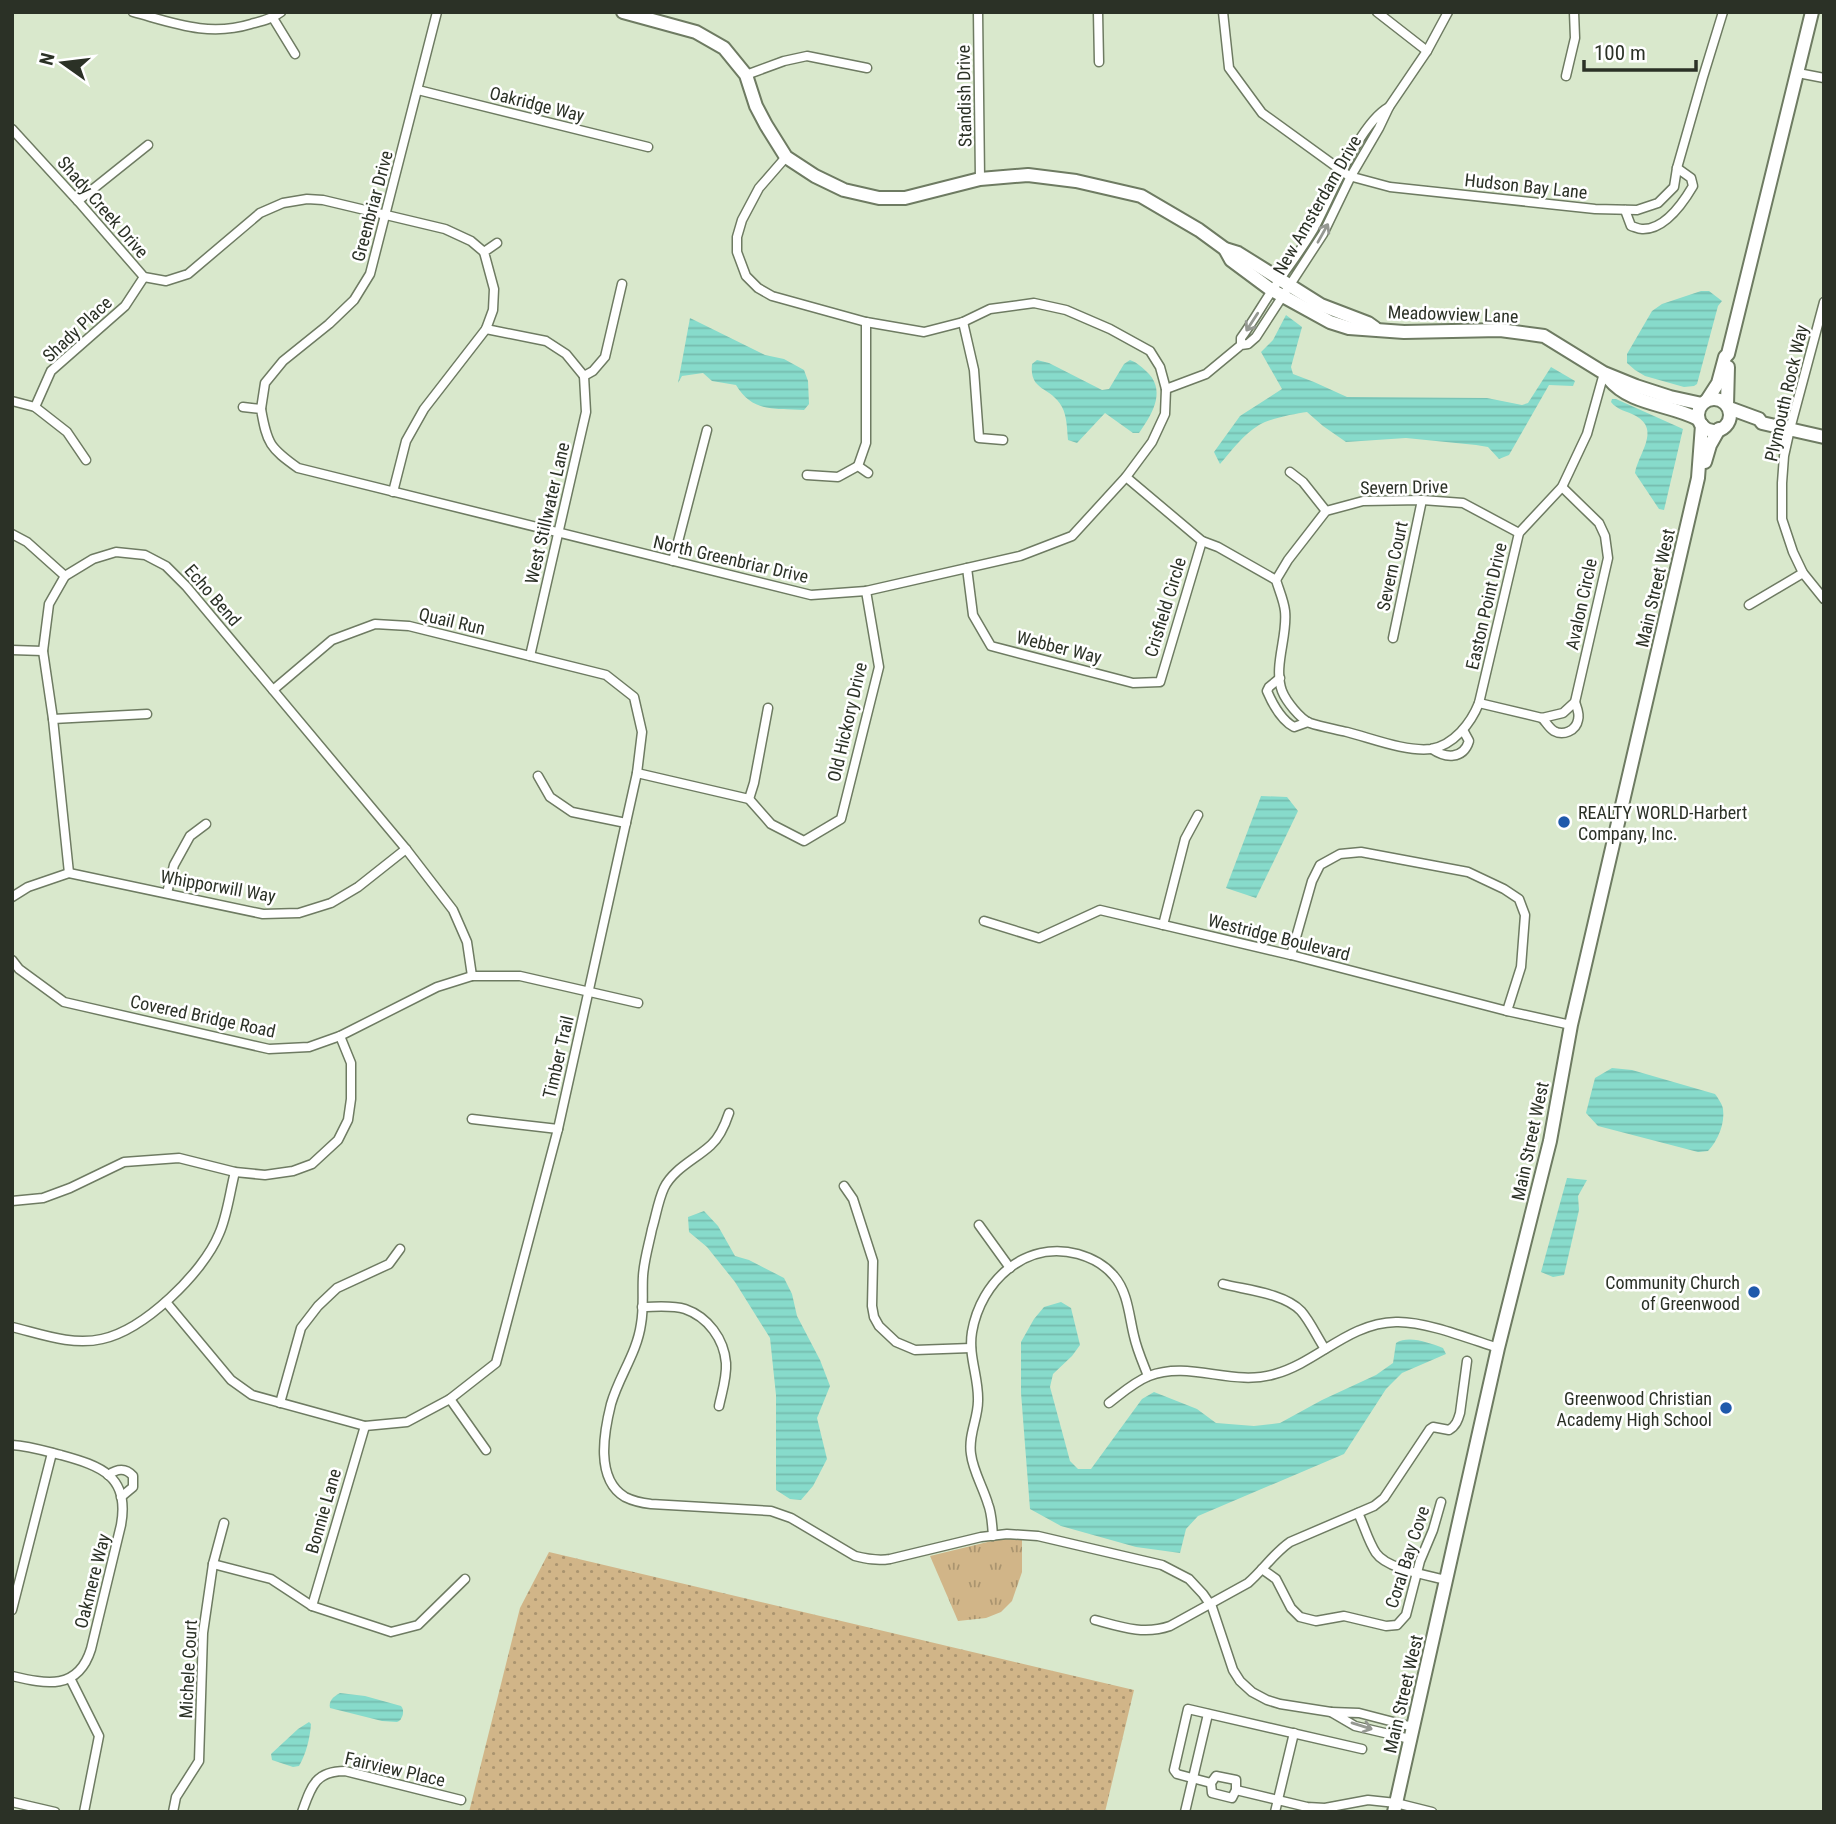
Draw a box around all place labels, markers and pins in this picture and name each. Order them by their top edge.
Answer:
place label: REALTY WORLD-Harbert Company, Inc. [1578,802,1747,844]
marker: REALTY WORLD-Harbert Company, Inc. [1556,814,1572,830]
place label: Community Church of Greenwood [1605,1272,1740,1314]
marker: Community Church of Greenwood [1746,1284,1762,1300]
place label: Greenwood Christian Academy High School [1557,1388,1712,1430]
marker: Greenwood Christian Academy High School [1718,1400,1734,1416]

